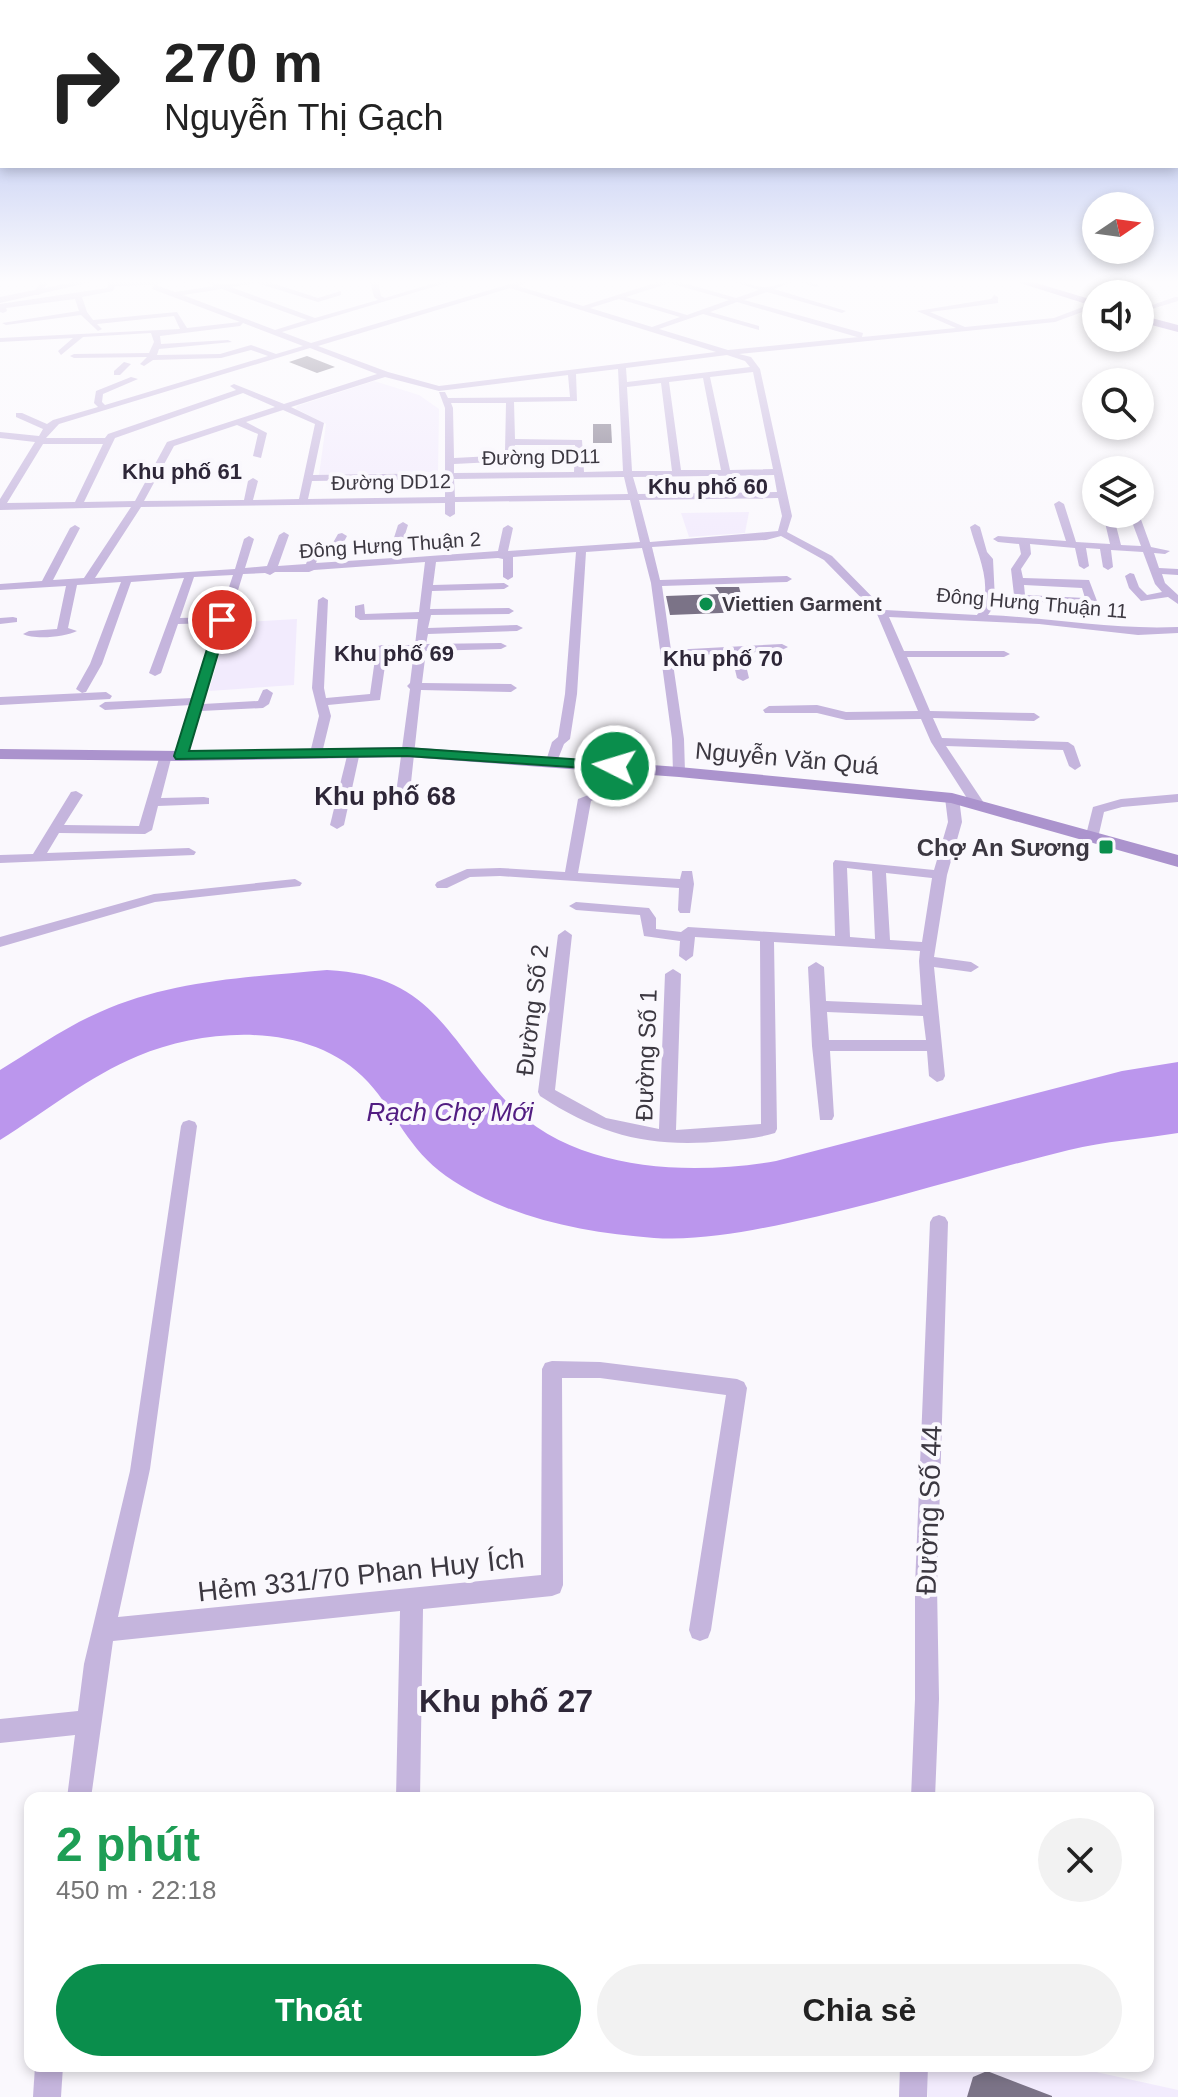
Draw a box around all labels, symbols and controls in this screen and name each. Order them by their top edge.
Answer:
text: 270 m [164,31,323,94]
icon: right [32,32,136,136]
text: Nguyễn Thị Gạch [164,97,444,138]
north arrow [1082,192,1154,264]
map controls [1082,192,1154,528]
button: sound [1082,280,1154,352]
button: search [1082,368,1154,440]
street label: Đường DD11 [482,445,600,469]
button: layers [1082,456,1154,528]
district label: Khu phố 61 [122,459,242,484]
street label: Đường DD12 [331,470,451,494]
district label: Khu phố 60 [648,474,768,499]
street label: Đông Hưng Thuận 2 [298,528,482,562]
street label: Đông Hưng Thuận 11 [936,584,1128,622]
pin [188,586,256,654]
place label: Viettien Garment [722,593,882,615]
marker: Viettien Garment [697,595,715,613]
icon: arrive [200,598,244,642]
district label: Khu phố 69 [334,641,454,666]
district label: Khu phố 70 [663,646,783,671]
position arrow [573,724,657,808]
street label: Nguyễn Văn Quá [694,737,881,780]
district label: Khu phố 68 [314,781,456,811]
place label: Chợ An Sương [917,834,1090,861]
marker: Chợ An Sương [1097,838,1115,856]
street label: Đường Số 2 [511,943,553,1077]
street label: Đường Số 1 [630,989,662,1121]
water label: Rạch Chợ Mới [366,1097,535,1127]
street label: Đường Số 44 [911,1425,947,1595]
street label: Hẻm 331/70 Phan Huy Ích [196,1542,526,1608]
district label: Khu phố 27 [419,1683,593,1719]
text: 2 phút [56,1818,200,1871]
button: close [1038,1818,1122,1902]
text: 450 m · 22:18 [56,1875,216,1905]
button: Thoát [56,1964,581,2056]
button: Chia sẻ [597,1964,1122,2056]

